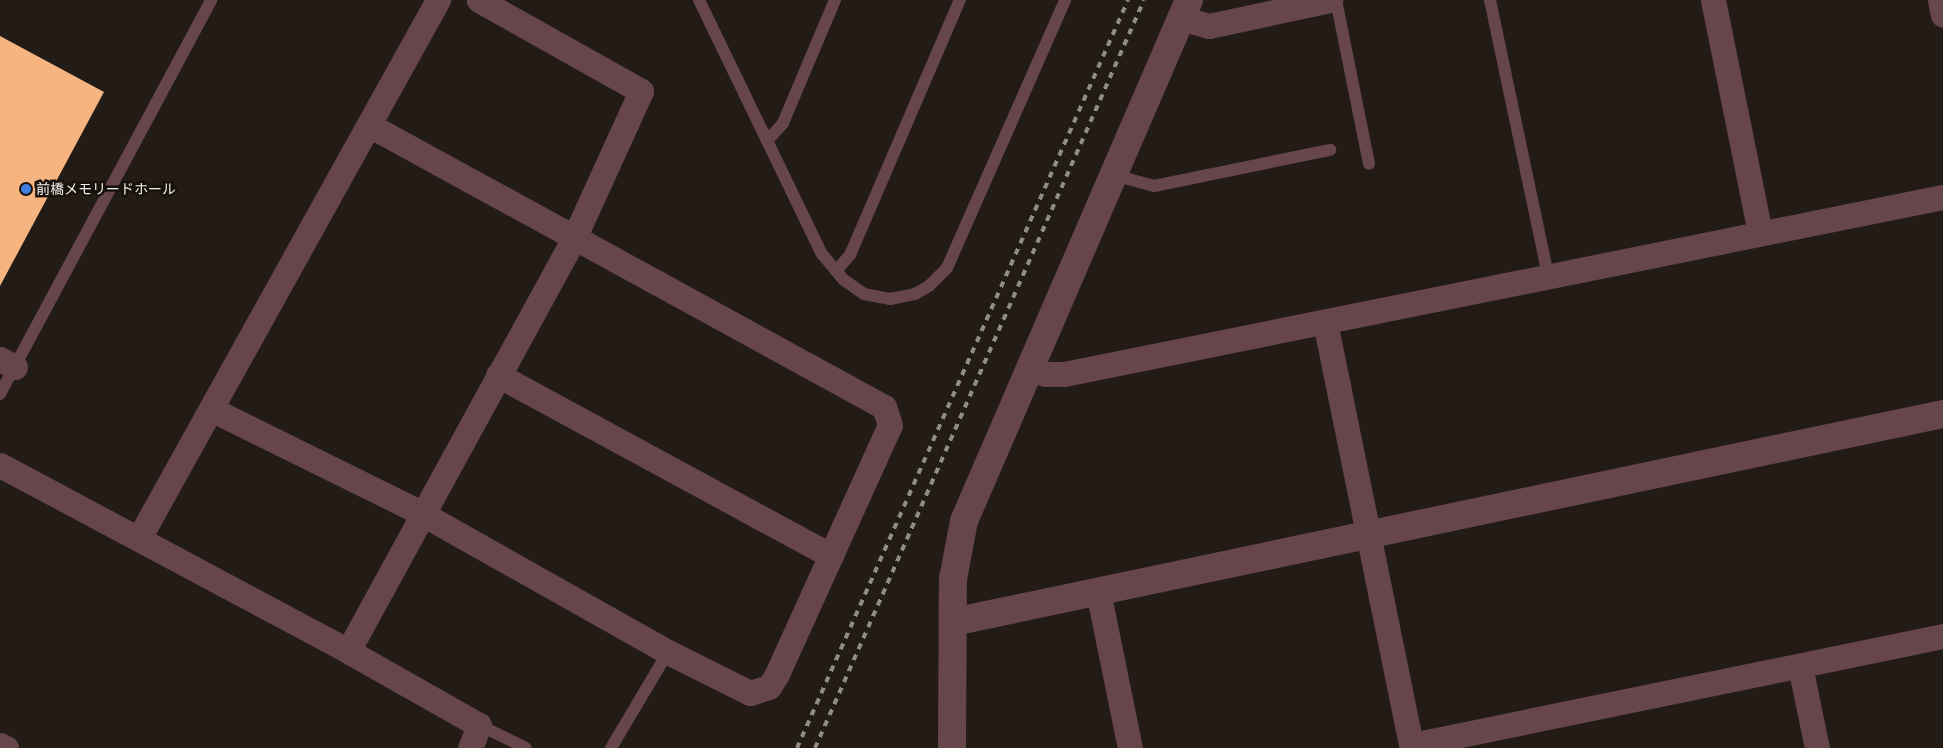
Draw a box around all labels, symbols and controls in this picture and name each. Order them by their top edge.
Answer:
place label: 前橋メモリードホール [36,181,176,197]
marker: 前橋メモリードホール [20,183,32,195]

